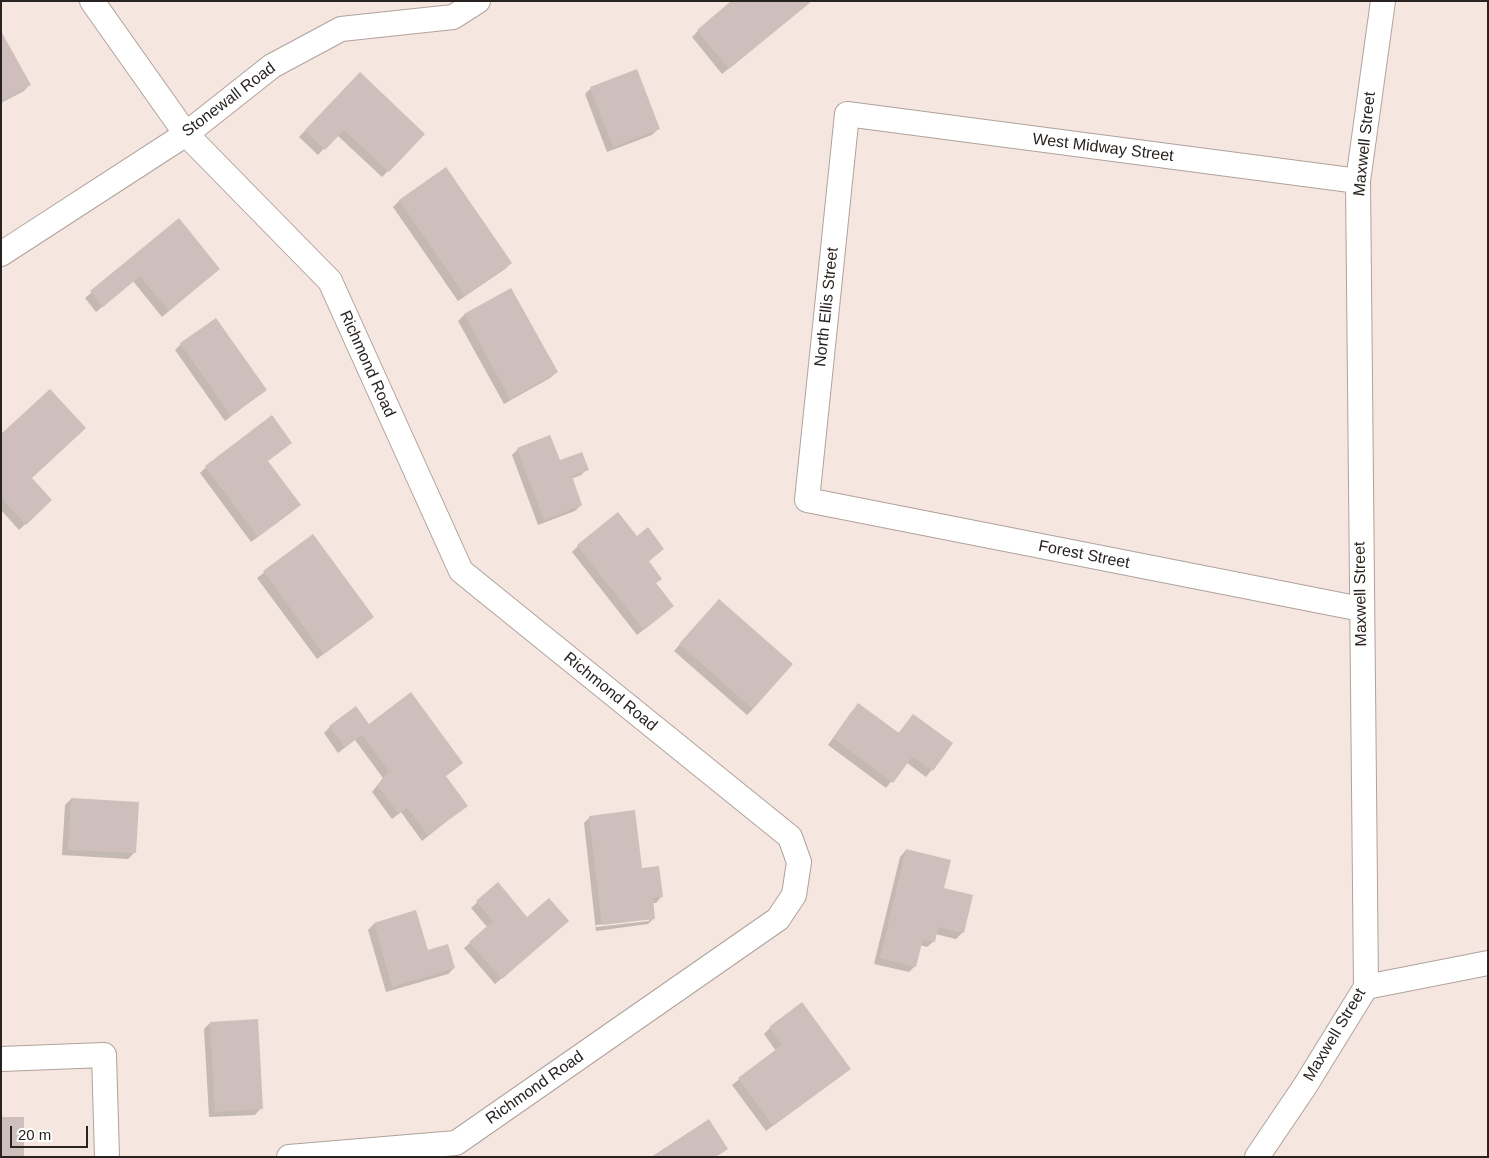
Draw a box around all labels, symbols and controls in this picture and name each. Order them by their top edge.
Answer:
street label: Stonewall Road [178,59,280,141]
street label: Maxwell Street [1350,91,1380,197]
street label: West Midway Street [1031,130,1175,166]
street label: North Ellis Street [811,246,843,368]
street label: Richmond Road [335,308,399,420]
street label: Forest Street [1037,537,1131,573]
street label: Maxwell Street [1350,541,1372,647]
street label: Richmond Road [559,648,661,736]
street label: Maxwell Street [1300,985,1370,1085]
street label: Richmond Road [483,1047,587,1129]
scale bar [12,1116,90,1148]
text: 20 m [18,1126,51,1143]

